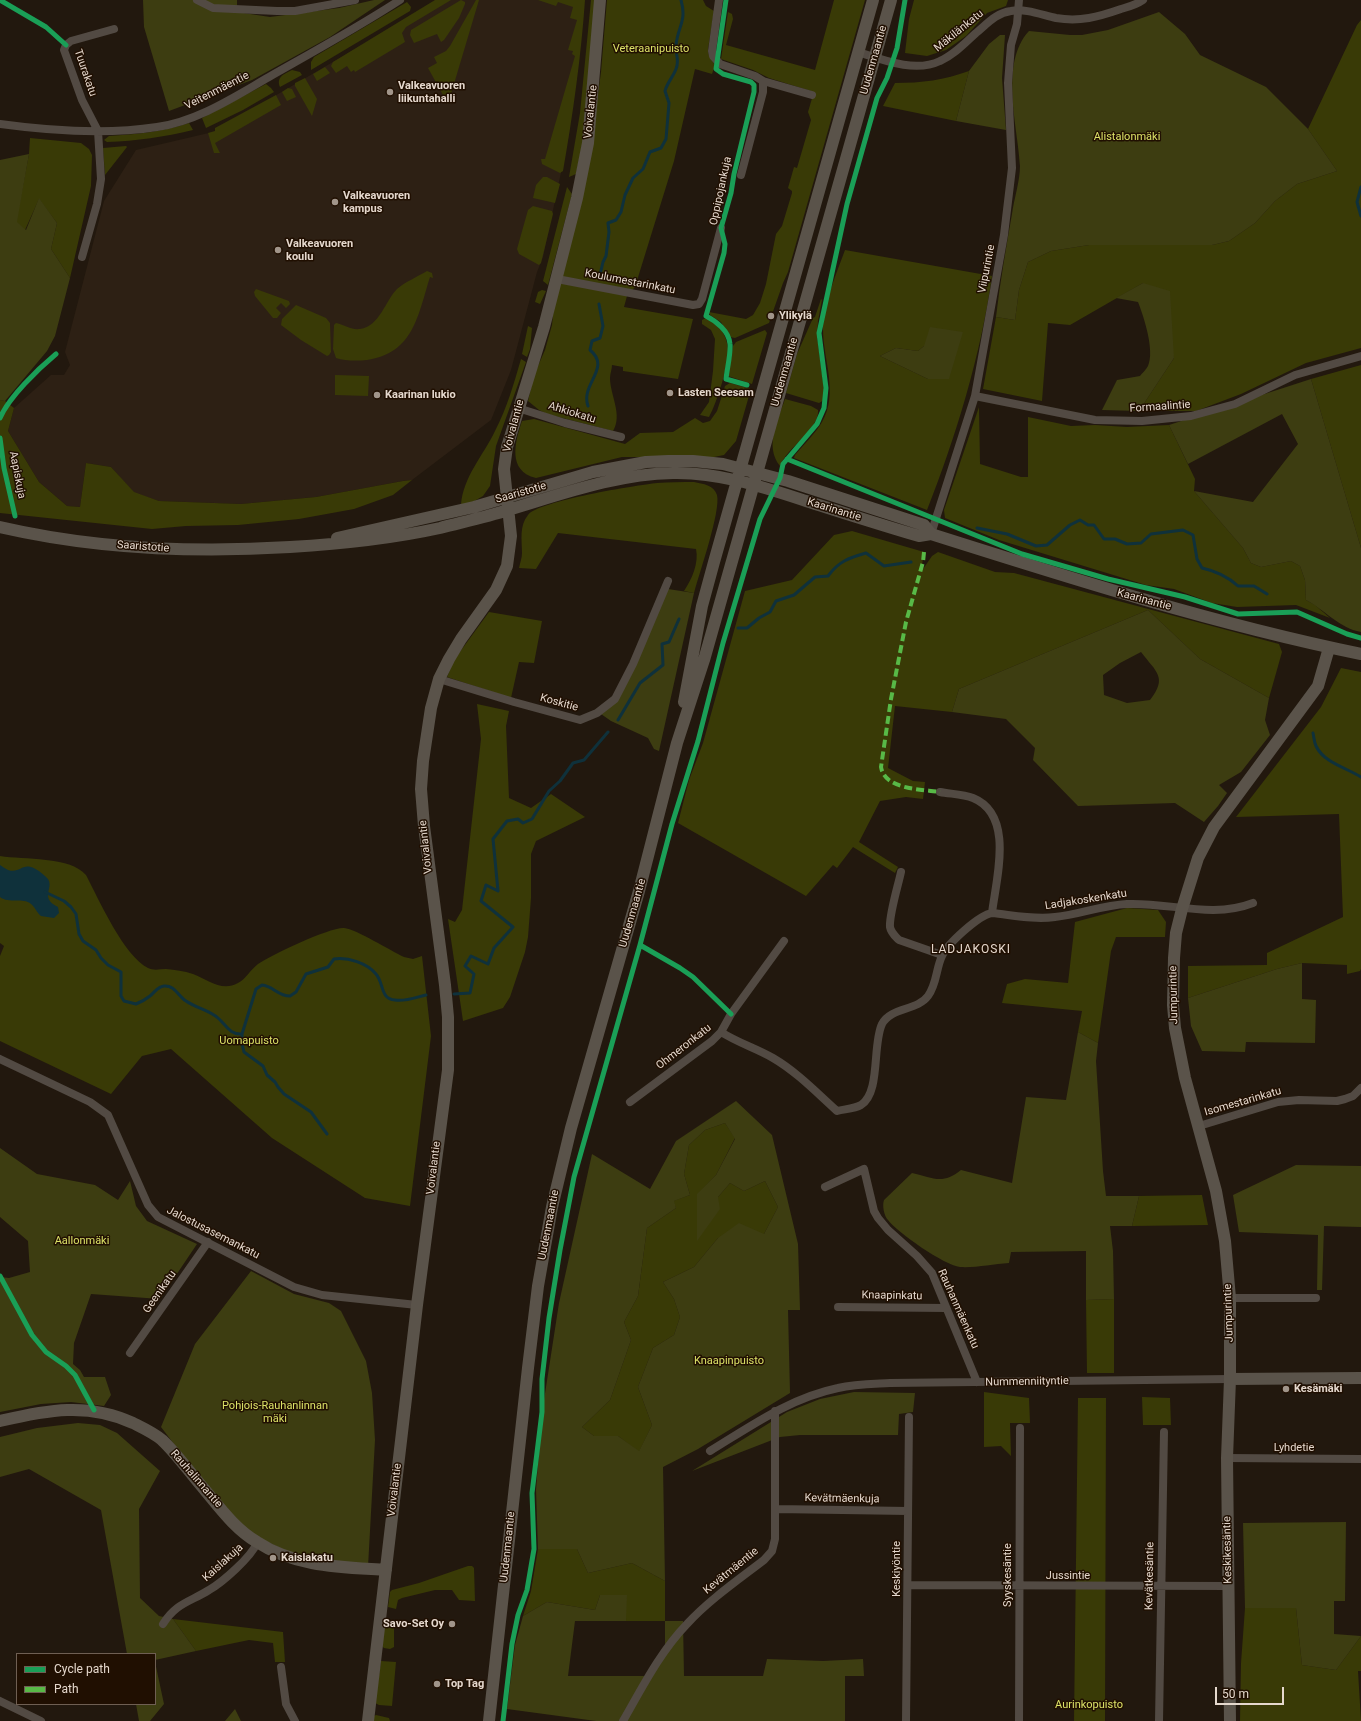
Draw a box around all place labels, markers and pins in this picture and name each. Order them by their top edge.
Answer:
place label: Valkeavuoren liikuntahalli [398,79,465,105]
marker: Valkeavuoren liikuntahalli [385,87,395,97]
place label: Valkeavuoren kampus [343,189,410,215]
marker: Valkeavuoren kampus [330,197,340,207]
place label: Valkeavuoren koulu [286,237,353,263]
marker: Valkeavuoren koulu [273,245,283,255]
place label: Ylikylä [779,309,812,323]
marker: Ylikylä [766,311,776,321]
place label: Lasten Seesam [678,386,754,400]
place label: Kaarinan lukio [385,388,456,402]
marker: Lasten Seesam [665,388,675,398]
marker: Kaarinan lukio [372,390,382,400]
place label: Kesämäki [1294,1382,1343,1396]
marker: Kesämäki [1281,1384,1291,1394]
place label: Kaislakatu [281,1551,333,1565]
marker: Kaislakatu [268,1553,278,1563]
place label: Savo-Set Oy [383,1617,444,1631]
marker: Savo-Set Oy [447,1619,457,1629]
place label: Top Tag [445,1677,484,1691]
marker: Top Tag [432,1679,442,1689]

